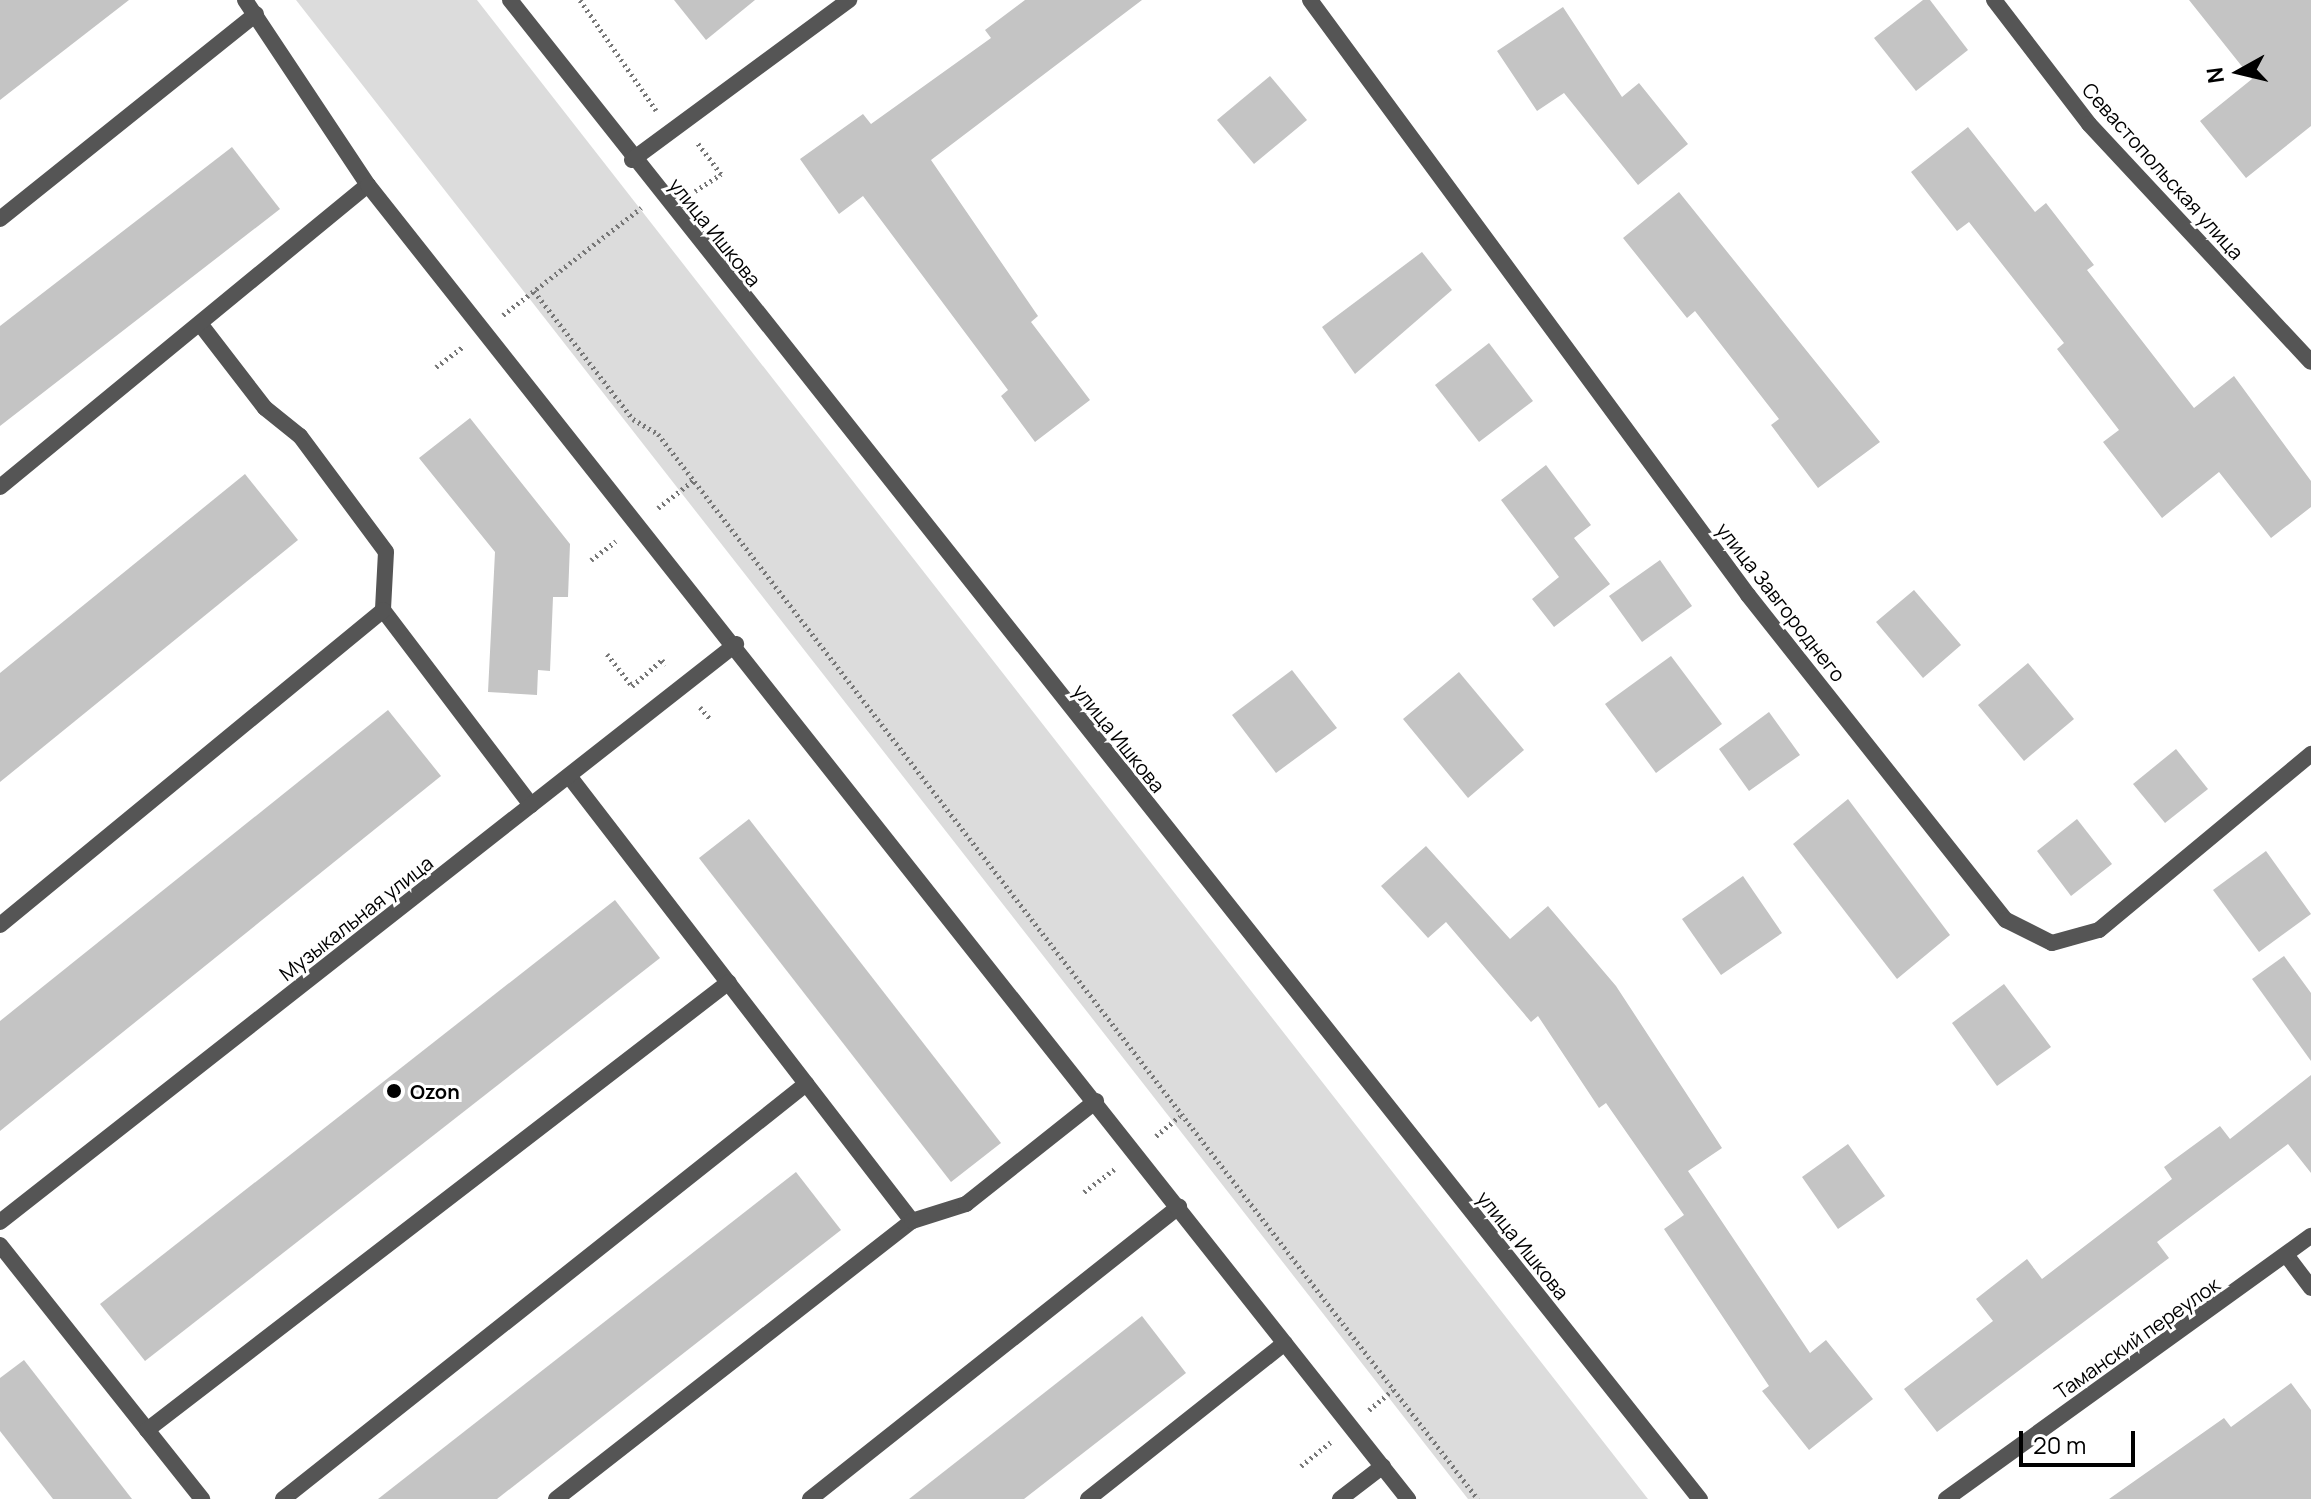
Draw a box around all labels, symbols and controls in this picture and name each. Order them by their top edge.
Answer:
north arrow [2199,32,2279,112]
text: N [2199,65,2231,85]
street label: Севастопольская улица [2077,78,2249,264]
street label: улица Ишкова [664,173,766,291]
street label: улица Завгороднего [1711,518,1851,686]
street label: улица Ишкова [1068,679,1170,797]
street label: Музыкальная улица [274,851,438,985]
place label: Ozon [410,1079,460,1103]
marker: Ozon [385,1082,403,1100]
street label: улица Ишкова [1472,1186,1574,1304]
street label: Таманский переулок [2050,1272,2224,1404]
scale bar [2023,1415,2139,1465]
text: 20 m [2033,1428,2086,1461]

